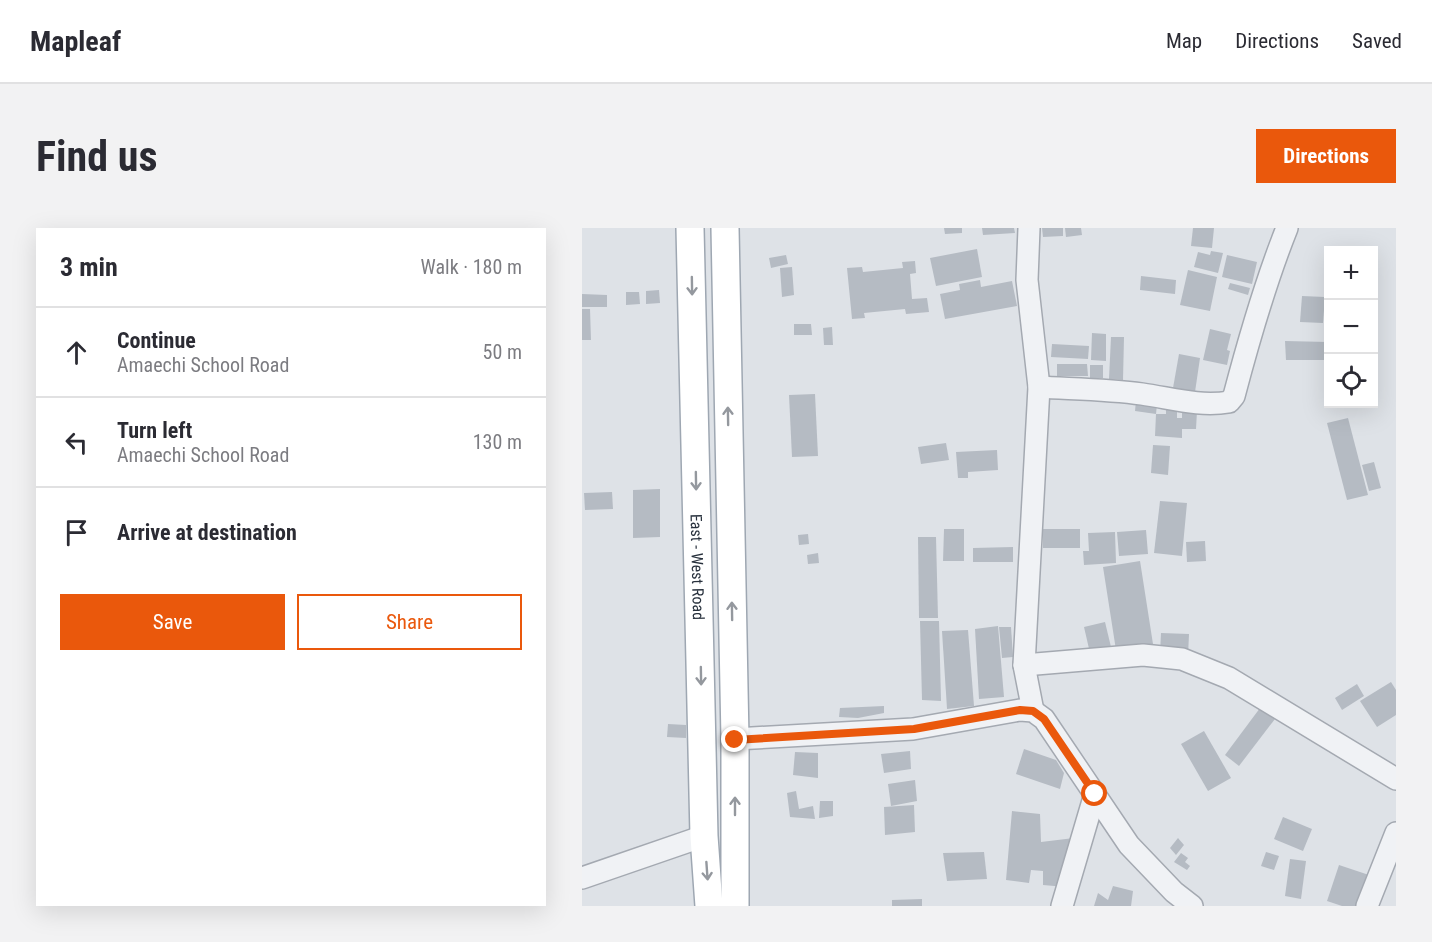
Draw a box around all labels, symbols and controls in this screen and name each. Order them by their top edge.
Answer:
text: Mapleaf [30,25,121,58]
text: Map [1166,29,1202,53]
text: Directions [1235,29,1319,53]
text: Saved [1352,29,1402,53]
button: Directions [1256,129,1396,183]
text: Find us [36,132,157,181]
map controls [1324,246,1378,408]
button: + [1324,246,1378,300]
text: 3 min [60,252,118,282]
text: Walk · 180 m [421,255,522,279]
one-way arrow [686,276,698,296]
button: − [1324,300,1378,354]
text: Continue [117,328,196,353]
icon: ahead [60,336,93,369]
text: 50 m [483,340,522,364]
text: Amaechi School Road [117,353,289,377]
button: locate [1324,354,1378,408]
one-way arrow [722,406,734,426]
text: Turn left [117,418,192,443]
icon: left [60,426,93,459]
text: 130 m [473,430,522,454]
text: Amaechi School Road [117,443,289,467]
one-way arrow [691,471,702,491]
street label: East - West Road [687,514,708,620]
icon: arrive [60,516,93,549]
text: Arrive at destination [117,520,297,545]
button: Save [60,594,285,650]
button: Share [297,594,522,650]
one-way arrow [726,601,738,621]
one-way arrow [695,666,707,686]
route end [721,726,747,752]
route start [1081,780,1107,806]
one-way arrow [729,796,741,816]
one-way arrow [702,861,713,881]

